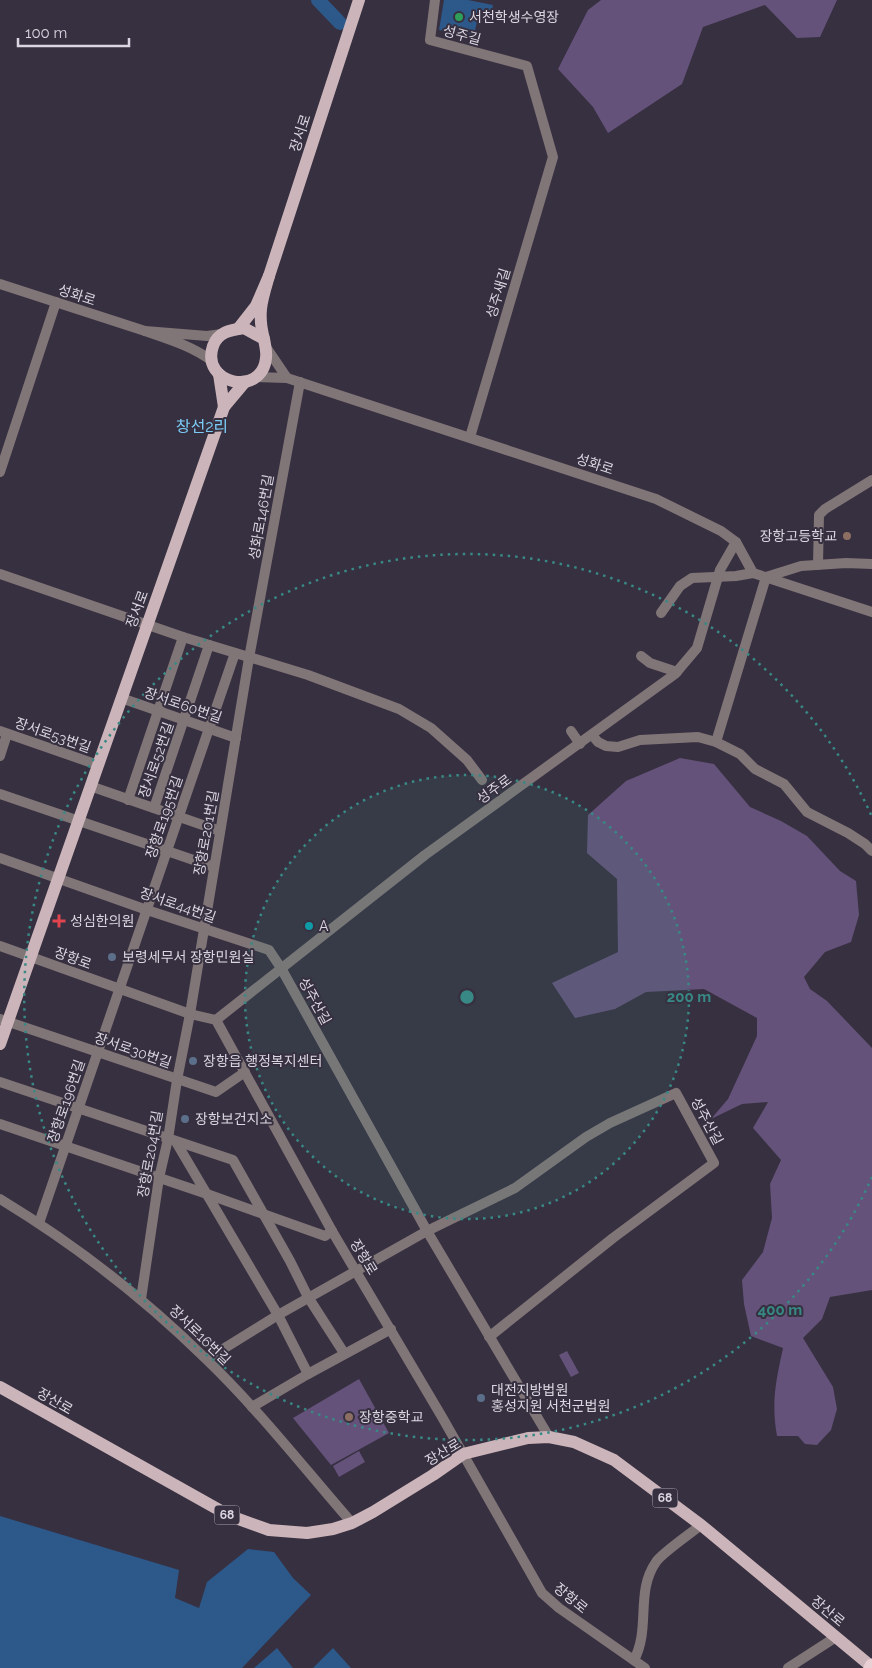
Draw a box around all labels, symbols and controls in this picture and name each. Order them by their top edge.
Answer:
place label: 서천학생수영장 [469,9,559,25]
marker: 서천학생수영장 [453,11,465,23]
scale bar [18,15,129,47]
street label: 성주길 [441,22,483,48]
text: 100 m [25,24,67,42]
street label: 장서로 [286,112,314,154]
street label: 성주새길 [483,266,513,320]
street label: 성화로 [56,281,98,309]
district label: 창선2리 [176,417,228,436]
street label: 성화로 [574,450,616,478]
street label: 성화로146번길 [246,473,276,561]
place label: 장항고등학교 [760,528,837,544]
marker: 장항고등학교 [841,530,853,542]
street label: 장서로 [123,588,151,630]
street label: 장서로60번길 [142,684,224,726]
street label: 장서로53번길 [13,714,93,756]
street label: 장서로52번길 [136,720,176,800]
street label: 성주로 [474,771,514,807]
street label: 장항로195번길 [142,774,186,860]
street label: 장항로201번길 [191,789,221,877]
street label: 장서로44번길 [138,884,218,926]
place label: 성심한의원 [70,913,134,929]
marker: 성심한의원 [52,914,66,928]
place label: A [319,918,329,934]
marker: A [303,920,315,932]
street label: 장항로 [52,944,94,972]
place label: 보령세무서 장항민원실 [122,949,254,965]
marker: 보령세무서 장항민원실 [106,951,118,963]
street label: 성주산길 [296,975,334,1027]
centre of rings [458,988,476,1006]
text: 200 m [667,988,711,1006]
street label: 장서로30번길 [92,1029,174,1071]
place label: 장항읍 행정복지센터 [203,1053,323,1069]
marker: 장항읍 행정복지센터 [187,1055,199,1067]
street label: 장항로196번길 [44,1057,88,1145]
street label: 성주산길 [688,1094,726,1148]
street label: 장항로204번길 [134,1109,166,1199]
place label: 장항보건지소 [195,1111,272,1127]
marker: 장항보건지소 [179,1113,191,1125]
street label: 장항로 [347,1236,381,1278]
text: 400 m [758,1301,802,1319]
street label: 장서로16번길 [166,1302,234,1368]
place label: 대전지방법원 홍성지원 서천군법원 [491,1382,611,1414]
street label: 장산로 [34,1384,76,1418]
marker: 대전지방법원 홍성지원 서천군법원 [475,1392,487,1404]
place label: 장항중학교 [359,1409,424,1425]
marker: 장항중학교 [343,1411,355,1423]
street label: 장산로 [422,1435,464,1469]
road number: 68 [652,1489,678,1508]
road number: 68 [214,1506,240,1524]
street label: 장항로 [551,1580,591,1616]
street label: 장산로 [808,1592,848,1630]

